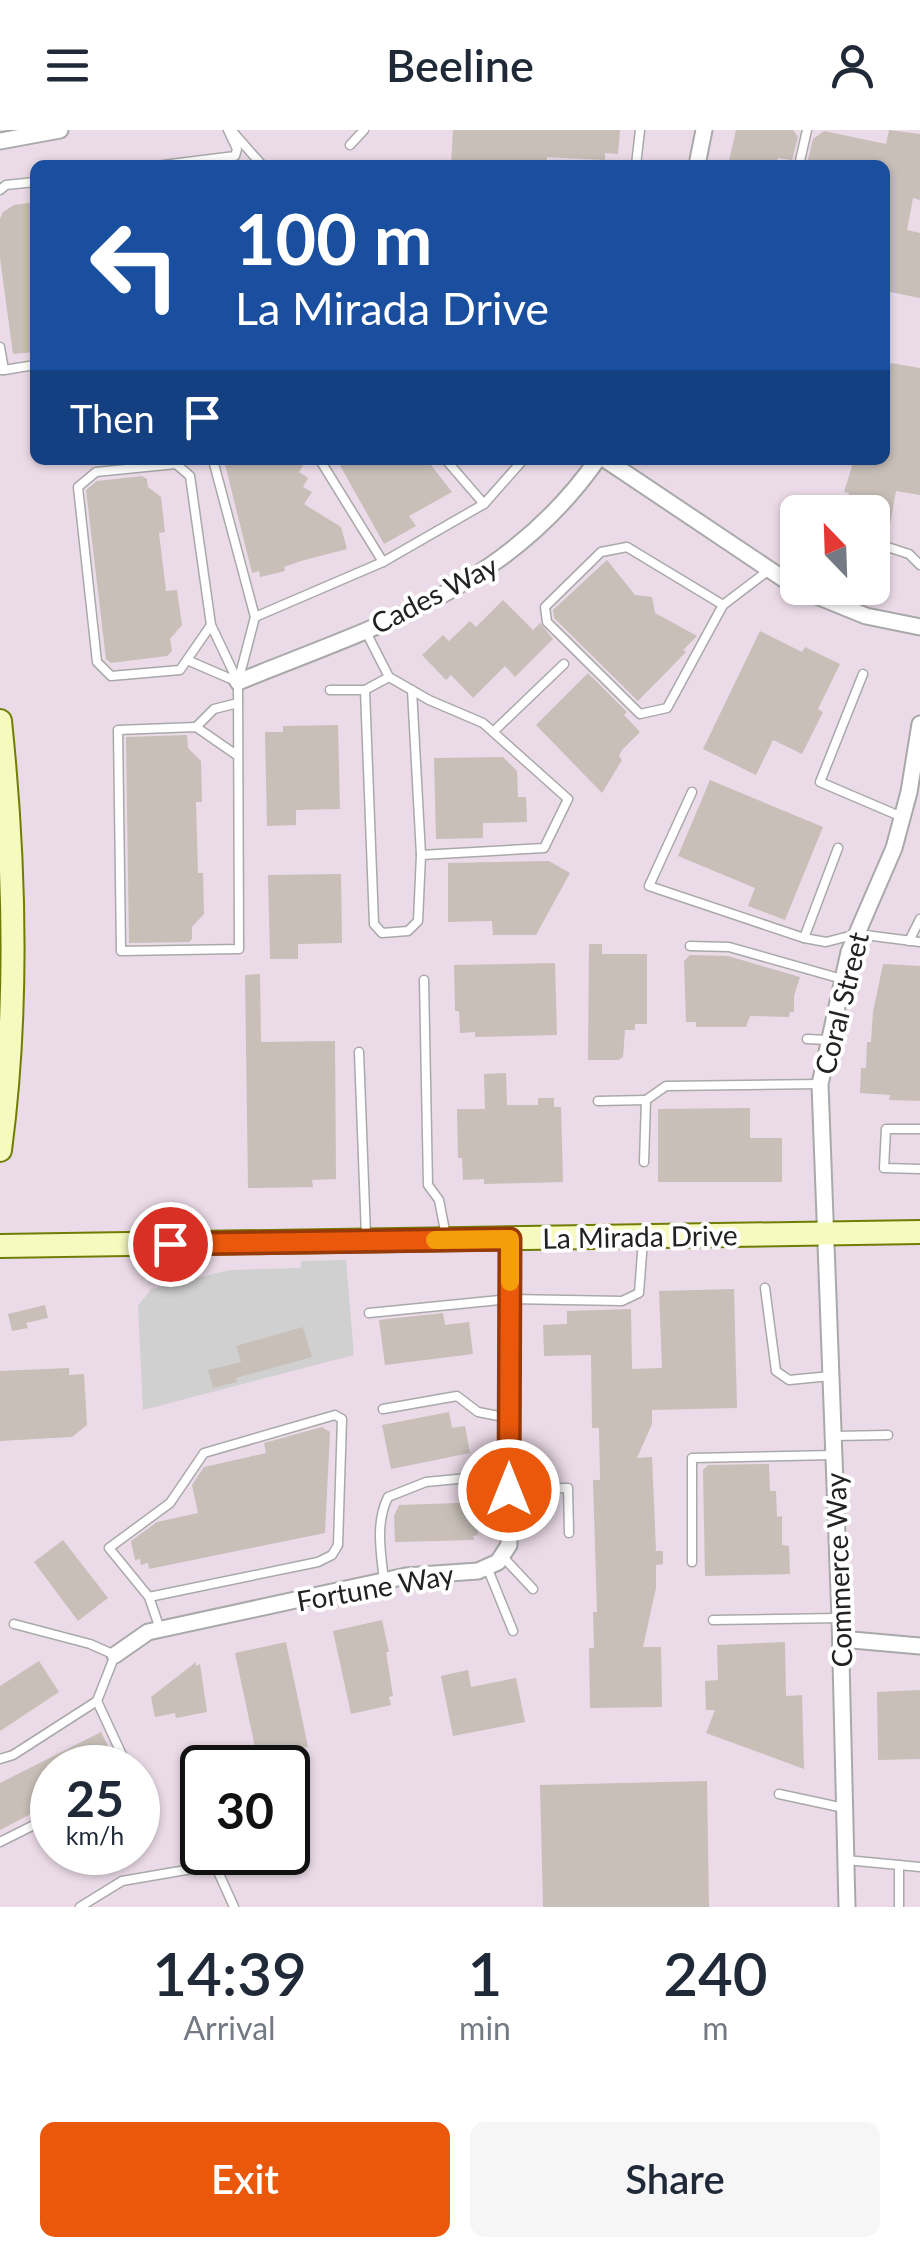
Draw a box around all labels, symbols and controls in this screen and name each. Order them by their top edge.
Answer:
icon: menu [40,38,95,93]
text: Beeline [386,38,534,92]
icon: person [825,38,880,93]
text: 100 m [235,196,432,280]
icon: left [70,200,200,330]
text: La Mirada Drive [235,281,549,335]
icon: arrive [175,390,230,445]
text: Then [70,395,155,441]
north arrow [780,495,890,605]
map controls [780,495,890,605]
street label: Cades Way [365,547,503,640]
street label: Coral Street [807,928,875,1078]
pin [128,1202,213,1287]
icon: arrive [143,1217,198,1272]
street label: La Mirada Drive [542,1217,738,1255]
position arrow [457,1438,561,1542]
street label: Commerce Way [818,1471,858,1668]
street label: Fortune Way [294,1556,457,1618]
speed limit sign: 30 [180,1745,310,1875]
text: 25 [66,1768,124,1828]
text: km/h [66,1820,124,1850]
text: 14:39 [152,1937,307,2009]
text: 1 [468,1937,502,2009]
text: 240 [663,1937,768,2009]
text: Arrival [183,2008,276,2047]
text: min [459,2008,511,2047]
text: m [702,2008,729,2047]
button: Exit [40,2122,450,2237]
button: Share [470,2122,880,2237]

